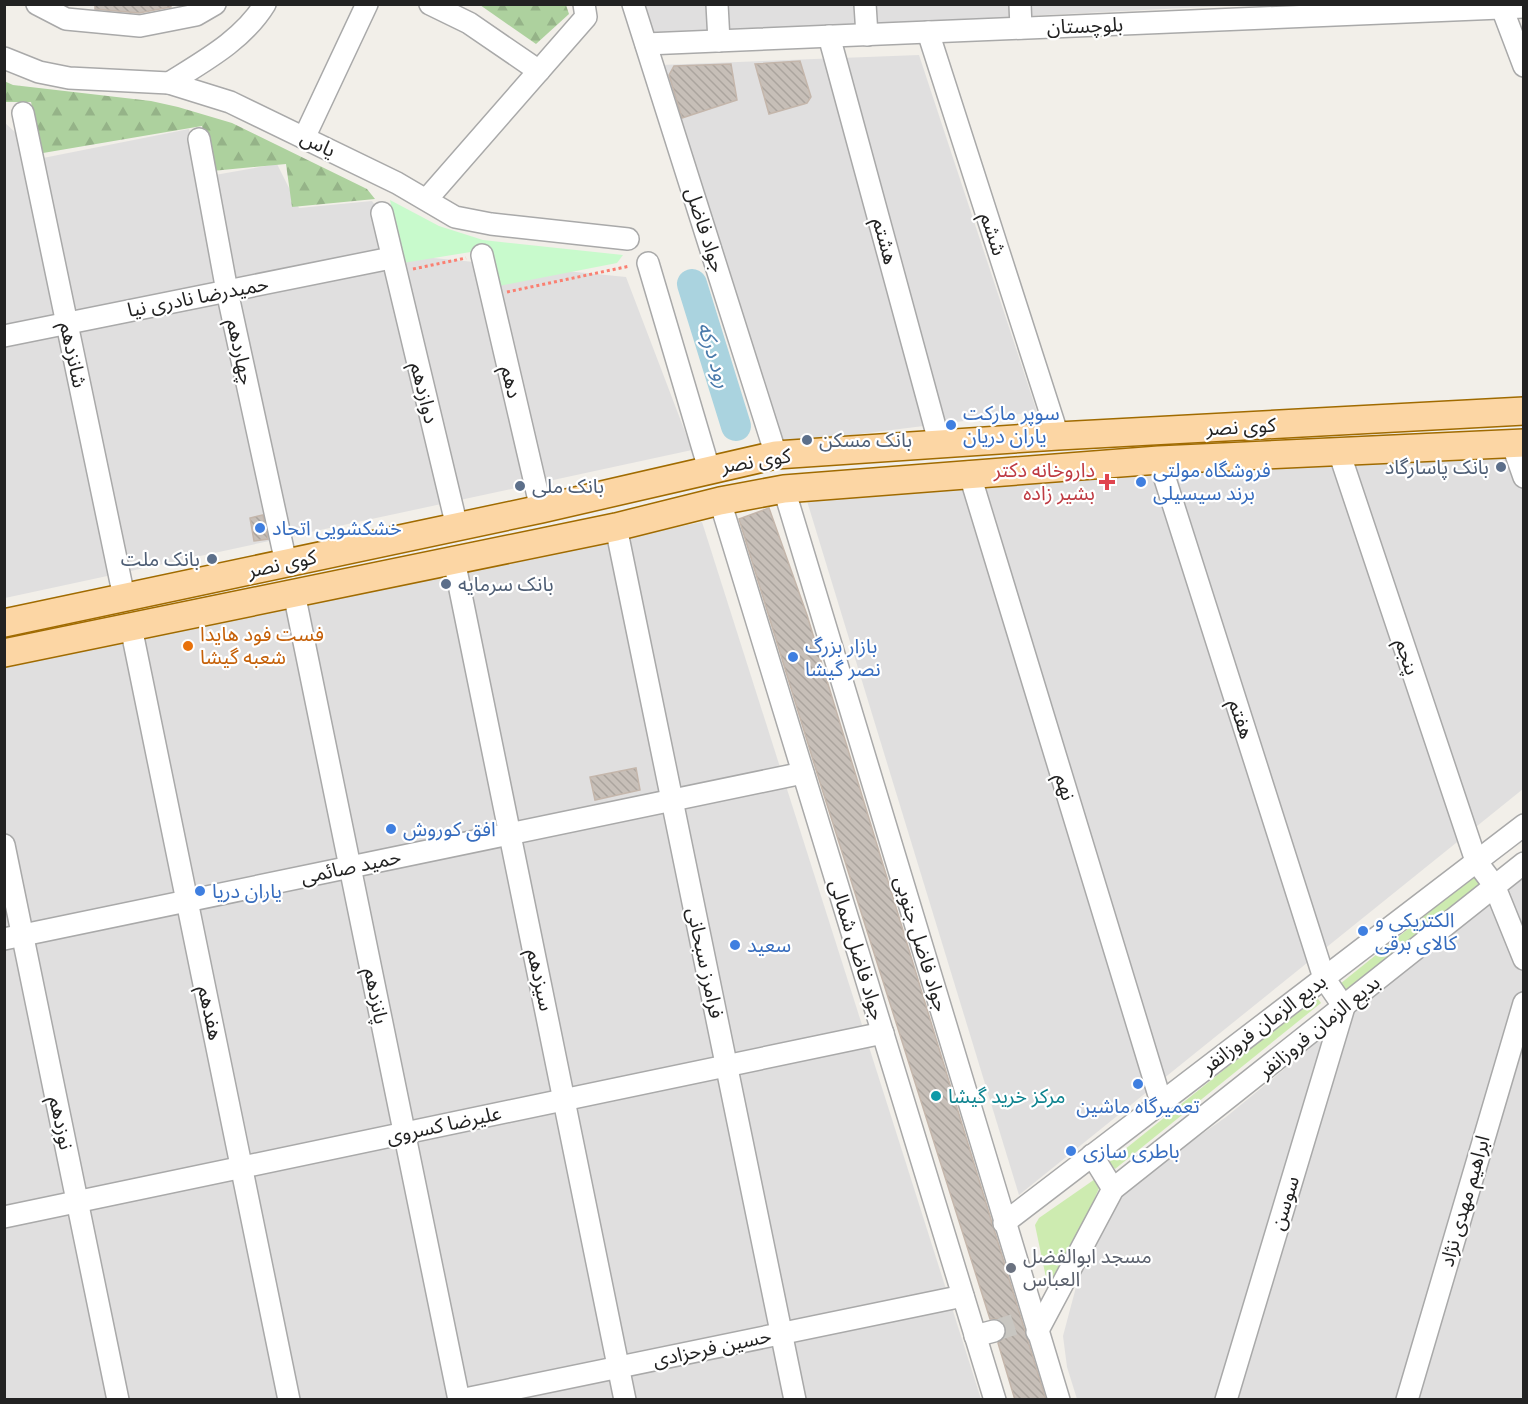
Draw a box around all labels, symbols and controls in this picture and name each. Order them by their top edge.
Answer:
street label: بلوچستان [1046,13,1124,40]
street label: یاس [297,126,339,162]
street label: جواد فاضل [681,185,729,275]
street label: ششم [972,210,1011,259]
street label: هشتم [865,215,902,268]
street label: حمیدرضا نادری نیا [125,272,271,322]
street label: چهاردهم [219,317,258,388]
water label: رود درکه [693,319,735,391]
street label: شانزدهم [52,320,91,391]
street label: دوازدهم [402,360,443,427]
street label: دهم [493,364,526,401]
place label: سوپر مارکت یاران دریان [963,402,1060,448]
street label: کوی نصر [1204,414,1277,440]
marker: سوپر مارکت یاران دریان [944,418,958,432]
place label: بانک مسکن [819,429,912,452]
marker: بانک مسکن [800,433,814,447]
street label: کوی نصر [719,444,793,478]
place label: بانک پاسارگاد [1385,456,1489,480]
place label: داروخانه دکتر بشیر زاده [993,459,1095,505]
place label: فروشگاه مولتی برند سیسیلی [1153,459,1271,505]
marker: بانک پاسارگاد [1494,460,1508,474]
place label: بانک ملی [532,475,604,498]
marker: داروخانه دکتر بشیر زاده [1100,475,1114,489]
marker: فروشگاه مولتی برند سیسیلی [1134,475,1148,489]
marker: بانک ملی [513,479,527,493]
place label: خشکشویی اتحاد [272,517,402,540]
marker: خشکشویی اتحاد [253,521,267,535]
street label: کوی نصر [244,545,319,583]
place label: بانک ملت [121,548,200,571]
marker: بانک ملت [205,552,219,566]
place label: بانک سرمایه [458,573,554,596]
marker: بانک سرمایه [439,577,453,591]
place label: فست فود هایدا شعبه گیشا [200,623,324,669]
place label: بازار بزرگ نصر گیشا [805,635,881,681]
street label: پنجم [1388,636,1424,679]
marker: فست فود هایدا شعبه گیشا [181,639,195,653]
marker: بازار بزرگ نصر گیشا [786,650,800,664]
street label: هفتم [1221,696,1258,743]
street label: نهم [1047,771,1080,804]
place label: افق کوروش [403,818,496,842]
marker: افق کوروش [384,822,398,836]
street label: حمید صائمی [299,845,403,889]
street label: جواد فاضل جنوبی [889,873,953,1015]
street label: جواد فاضل شمالی [825,877,889,1023]
place label: یاران دریا [212,880,282,903]
marker: یاران دریا [193,884,207,898]
street label: فرامرز سبحانی [682,905,728,1021]
place label: الکتریکی و کالای برقی [1375,909,1458,955]
marker: الکتریکی و کالای برقی [1356,924,1370,938]
place label: سعید [747,934,791,957]
marker: سعید [728,938,742,952]
street label: سیزدهم [519,947,558,1014]
street label: پانزدهم [356,966,393,1027]
street label: بدیع‌ الزمان فروزانفر [1196,970,1333,1081]
street label: بدیع الزمان فروزانفر [1253,971,1386,1086]
street label: هفدهم [190,984,227,1043]
marker: تعمیرگاه ماشین [1131,1077,1145,1091]
place label: مرکز خرید گیشا [948,1085,1066,1108]
marker: مرکز خرید گیشا [929,1089,943,1103]
street label: نوزدهم [41,1094,78,1152]
place label: تعمیرگاه ماشین [1076,1095,1200,1118]
street label: علیرضا کسروی [384,1102,504,1148]
street label: ابراهیم مهدی نژاد [1435,1133,1498,1270]
place label: باطری سازی [1083,1140,1180,1163]
marker: باطری سازی [1064,1144,1078,1158]
street label: سوسن [1266,1173,1304,1233]
place label: مسجد ابوالفضل العباس [1023,1245,1152,1291]
marker: مسجد ابوالفضل العباس [1004,1261,1018,1275]
street label: حسین فرحزادی [651,1324,773,1372]

